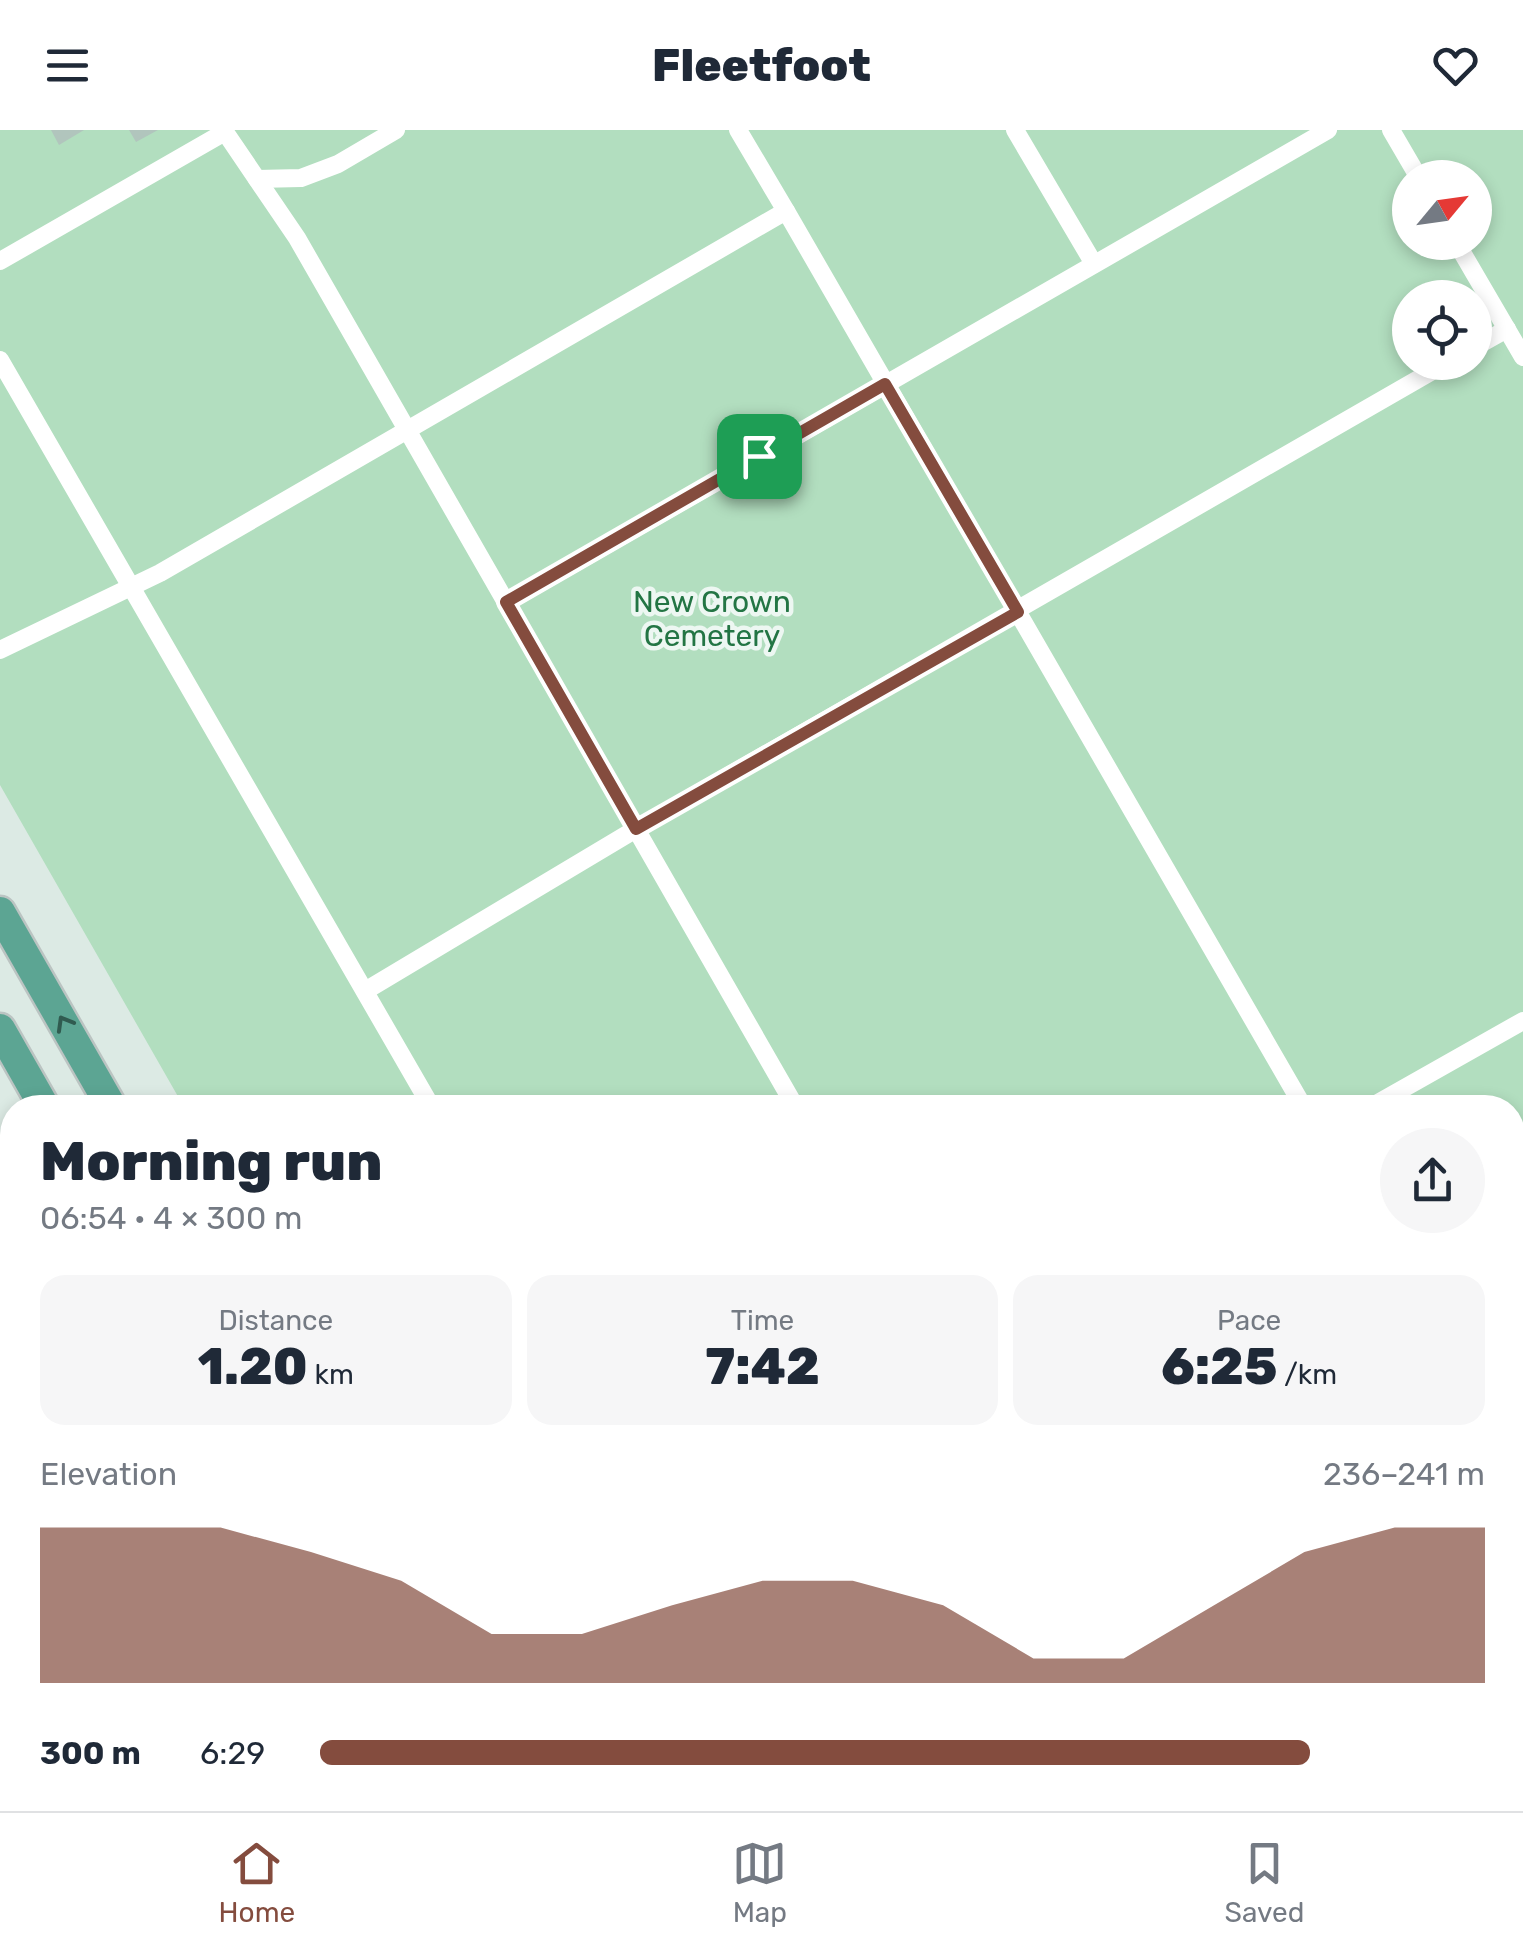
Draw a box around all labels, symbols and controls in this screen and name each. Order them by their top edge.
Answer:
icon: menu [40,38,95,93]
icon: heart [1428,38,1483,93]
text: Fleetfoot [652,39,871,92]
north arrow [1392,160,1492,260]
map controls [1392,160,1492,380]
button: locate [1392,280,1492,380]
pin [717,414,802,499]
icon: arrive [732,429,787,484]
park label: New Crown Cemetery [633,584,791,654]
one-way arrow [56,1016,76,1034]
button: share [1380,1128,1485,1233]
text: Morning run [40,1129,382,1194]
text: 06:54 · 4 × 300 m [40,1199,303,1237]
text: Distance [218,1304,333,1337]
text: Time [731,1304,794,1337]
text: Pace [1217,1304,1281,1337]
text: 1.20 [198,1337,308,1397]
text: 7:42 [705,1337,820,1397]
text: 6:25 [1161,1337,1277,1397]
text: km [308,1358,354,1391]
text: /km [1277,1358,1337,1391]
text: Elevation [40,1455,177,1493]
text: 236–241 m [1323,1455,1485,1493]
text: 300 m [40,1734,141,1772]
text: 6:29 [200,1734,265,1772]
tab: Home [219,1836,295,1929]
tab: Map [732,1836,787,1929]
tab: Saved [1224,1836,1304,1929]

